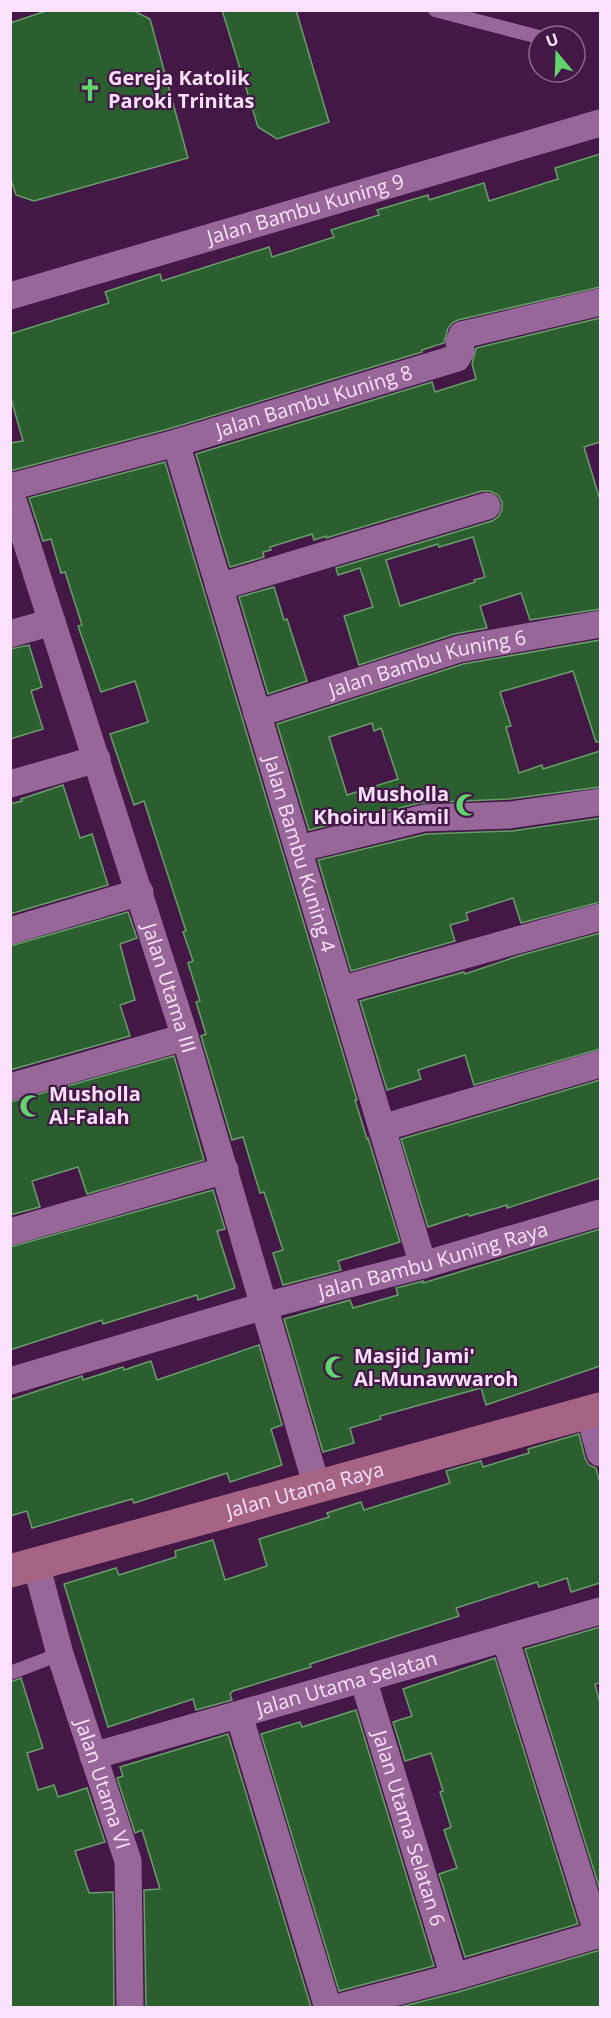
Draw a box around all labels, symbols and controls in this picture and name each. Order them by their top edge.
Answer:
north arrow [527,24,587,84]
text: U [543,27,561,52]
place label: Gereja Katolik Paroki Trinitas [108,64,255,114]
church icon: Gereja Katolik Paroki Trinitas [77,77,103,103]
street label: Jalan Bambu Kuning 9 [202,167,407,251]
street label: Jalan Bambu Kuning 8 [210,358,416,444]
street label: Jalan Bambu Kuning 6 [323,623,528,704]
street label: Jalan Bambu Kuning 4 [257,750,342,956]
place label: Musholla Khoirul Kamil [313,780,449,830]
mosque icon: Musholla Khoirul Kamil [454,792,480,818]
street label: Jalan Utama III [136,918,203,1056]
place label: Musholla Al-Falah [49,1080,141,1130]
mosque icon: Musholla Al-Falah [18,1093,44,1119]
street label: Jalan Bambu Kuning Raya [313,1215,551,1305]
place label: Masjid Jami' Al-Munawwaroh [354,1342,519,1392]
mosque icon: Masjid Jami' Al-Munawwaroh [323,1354,349,1380]
street label: Jalan Utama Raya [221,1455,387,1525]
street label: Jalan Utama Selatan [251,1644,440,1722]
street label: Jalan Utama VI [69,1713,137,1852]
street label: Jalan Utama Selatan 6 [366,1725,452,1929]

